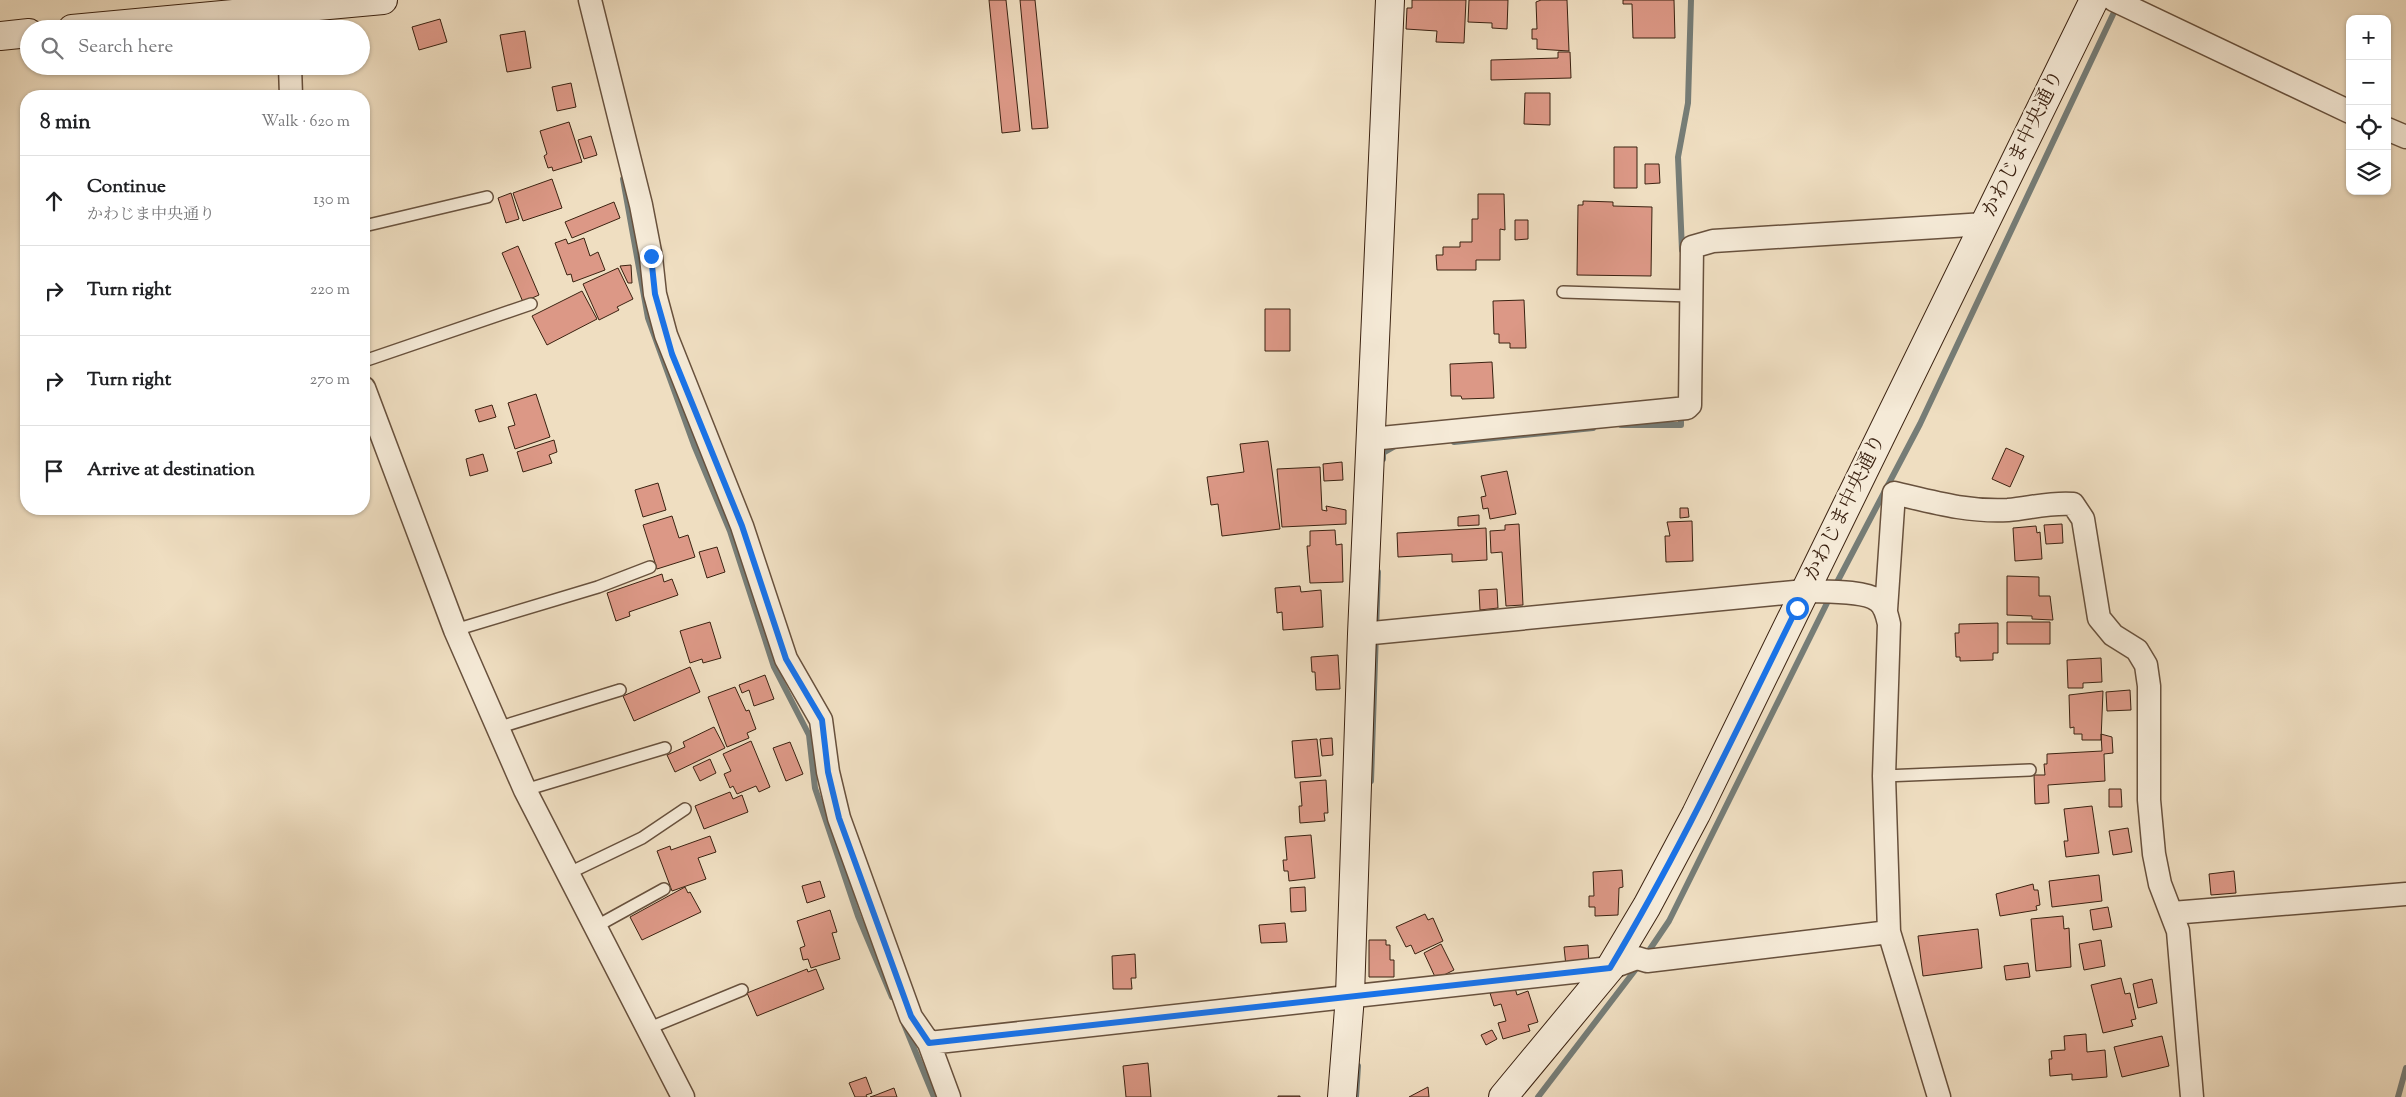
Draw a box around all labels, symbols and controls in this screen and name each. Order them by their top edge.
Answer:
map controls [2346,15,2391,195]
button: + [2346,15,2391,60]
search box [20,20,370,75]
icon: search [38,34,66,62]
text: Search here [78,34,173,61]
button: − [2346,60,2391,105]
street label: かわじま中央通り [1976,66,2072,222]
button: locate [2346,105,2391,150]
text: 8 min [40,108,91,138]
text: Walk · 620 m [261,111,350,134]
button: layers [2346,150,2391,195]
text: Continue [87,174,166,201]
icon: ahead [40,187,68,215]
text: 130 m [313,189,350,212]
text: かわじま中央通り [87,204,215,227]
route end [640,245,663,268]
icon: right [40,277,68,305]
text: Turn right [87,277,171,304]
text: 220 m [310,279,350,302]
icon: right [40,367,68,395]
text: Turn right [87,367,171,394]
text: 270 m [310,369,350,392]
street label: かわじま中央通り [1798,430,1894,586]
icon: arrive [40,457,68,485]
text: Arrive at destination [87,457,255,484]
route start [1786,597,1809,620]

